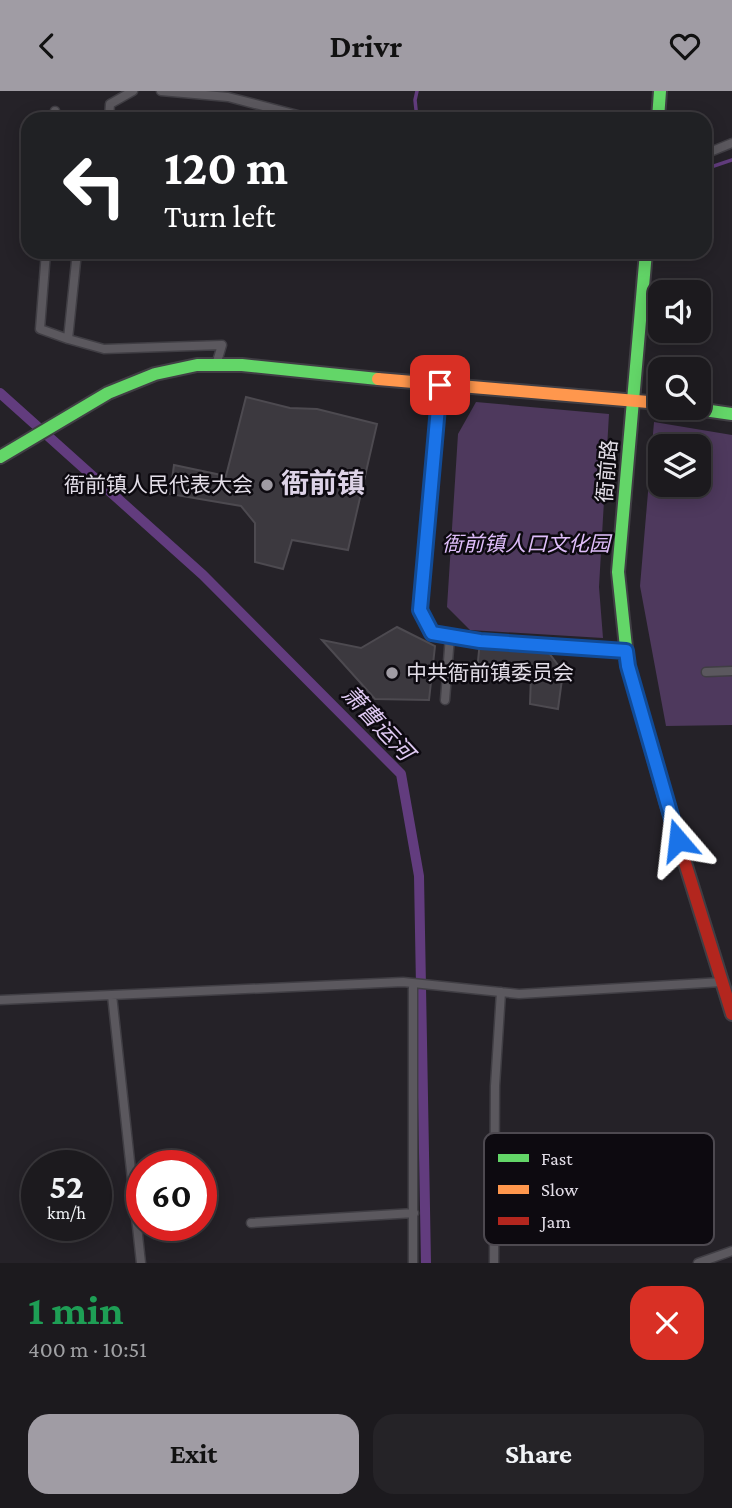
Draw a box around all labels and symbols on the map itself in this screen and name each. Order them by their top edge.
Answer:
pin [410,355,470,415]
street label: 衙前路 [592,439,622,503]
district label: 衙前镇 [281,468,365,499]
place label: 衙前镇人民代表大会 [64,473,253,497]
marker: 衙前镇人民代表大会 [259,477,275,493]
park label: 衙前镇人口文化园 [442,532,613,556]
place label: 中共衙前镇委员会 [406,661,574,685]
marker: 中共衙前镇委员会 [384,665,400,681]
water label: 萧曹运河 [337,680,422,768]
position arrow [641,803,715,877]
legend [484,1133,714,1245]
text: Fast [541,1148,573,1169]
speed limit sign: 60 [126,1150,217,1241]
text: Slow [541,1179,578,1200]
text: Jam [539,1211,571,1232]

